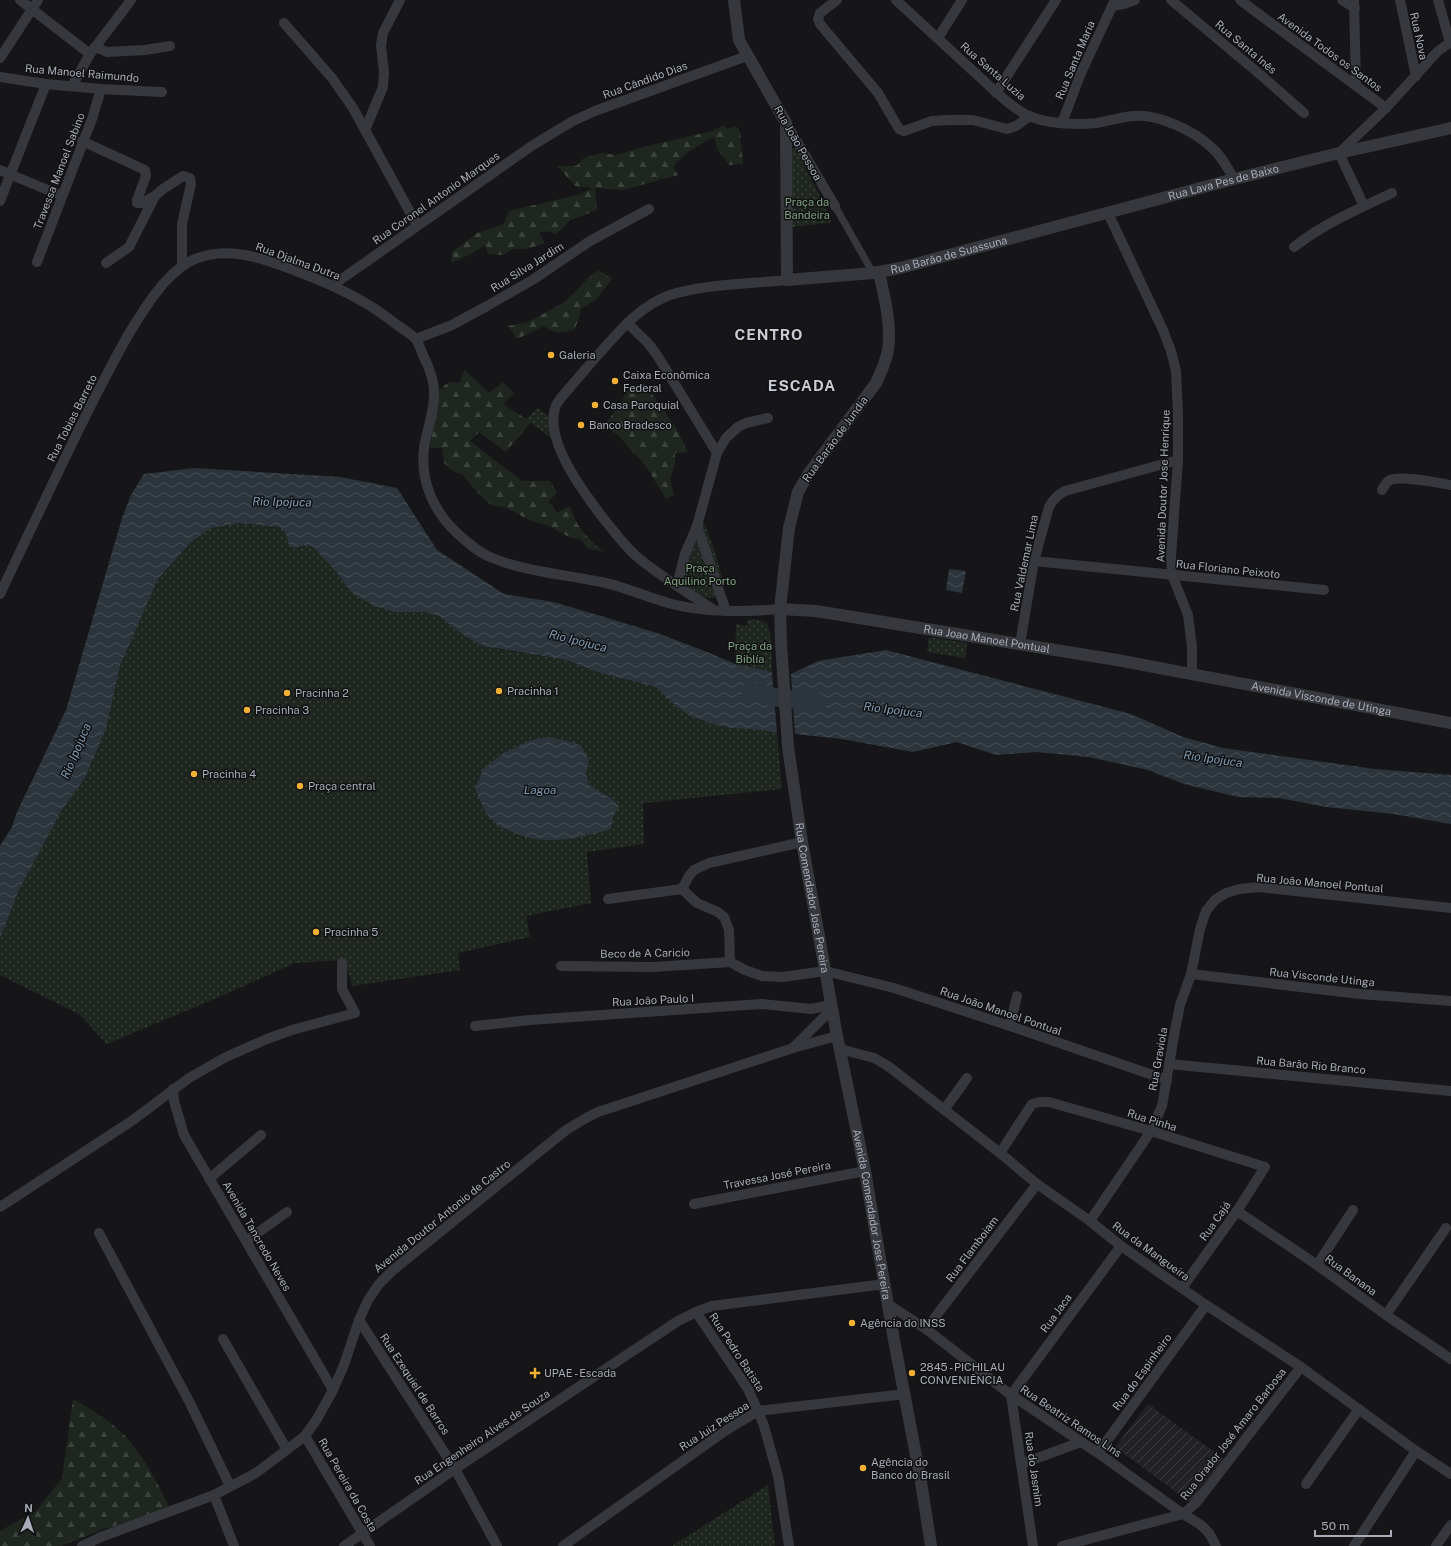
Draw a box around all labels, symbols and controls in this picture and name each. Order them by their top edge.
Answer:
street label: Avenida Todos os Santos [1276,10,1385,94]
street label: Rua Nova [1408,11,1430,61]
street label: Rua Santa Inês [1213,18,1279,76]
street label: Rua Santa Maria [1053,19,1097,101]
street label: Rua Santa Luzia [958,40,1028,102]
street label: Rua Cândido Dias [601,59,689,101]
street label: Rua Manoel Raimundo [24,62,140,84]
street label: Rua João Pessoa [772,104,824,182]
street label: Travessa Manoel Sabino [31,111,87,231]
street label: Rua Coronel Antonio Marques [370,149,502,247]
street label: Rua Lava Pes de Baixo [1167,162,1280,202]
park label: Praça da Bandeira [784,196,830,221]
street label: Rua Barão de Suassuna [890,234,1008,276]
street label: Rua Djalma Dutra [254,240,342,282]
street label: Rua Silva Jardim [488,240,566,294]
district label: CENTRO [735,326,803,343]
place label: Galeria [559,349,596,361]
marker: Galeria [546,350,556,360]
place label: Caixa Econômica Federal [623,369,710,394]
street label: Rua Tobias Barreto [45,372,99,464]
marker: Caixa Econômica Federal [610,376,620,386]
district label: ESCADA [768,377,836,394]
street label: Rua Barão de Jundia [800,394,870,484]
place label: Casa Paroquial [603,399,679,411]
marker: Casa Paroquial [590,400,600,410]
street label: Avenida Doutor Jose Henrique [1154,409,1172,563]
place label: Banco Bradesco [589,419,672,431]
marker: Banco Bradesco [576,420,586,430]
water label: Rio Ipojuca [252,494,312,510]
street label: Rua Valdemar Lima [1008,514,1040,612]
street label: Rua Floriano Peixoto [1175,558,1281,580]
park label: Praça Aquilino Porto [664,562,736,587]
street label: Rua Joao Manoel Pontual [923,623,1051,655]
water label: Rio Ipojuca [548,627,608,655]
park label: Praça da Biblía [728,640,772,665]
street label: Avenida Visconde de Utinga [1250,679,1392,718]
place label: Pracinha 1 [507,685,559,697]
marker: Pracinha 1 [494,686,504,696]
place label: Pracinha 2 [295,687,349,699]
marker: Pracinha 2 [282,688,292,698]
water label: Rio Ipojuca [863,699,923,721]
place label: Pracinha 3 [255,704,309,716]
marker: Pracinha 3 [242,705,252,715]
water label: Rio Ipojuca [58,721,94,781]
water label: Rio Ipojuca [1183,748,1243,770]
place label: Pracinha 4 [202,768,256,780]
marker: Pracinha 4 [189,769,199,779]
place label: Praça central [308,780,376,793]
marker: Praça central [295,781,305,791]
water label: Lagoa [524,783,556,797]
street label: Rua Comendador Jose Pereira [793,822,832,974]
street label: Rua João Manoel Pontual [1256,871,1384,895]
place label: Pracinha 5 [324,926,378,938]
marker: Pracinha 5 [311,927,321,937]
street label: Beco de A Caricio [600,946,690,960]
street label: Rua Visconde Utinga [1269,965,1375,989]
street label: Rua João Manoel Pontual [939,985,1063,1037]
street label: Rua João Paulo I [612,992,694,1008]
street label: Rua Graviola [1146,1026,1170,1092]
street label: Rua Barão Rio Branco [1256,1054,1366,1076]
street label: Rua Pinha [1126,1107,1178,1133]
street label: Avenida Comendador Jose Pereira [850,1128,893,1300]
street label: Avenida Doutor Antonio de Castro [371,1157,513,1275]
street label: Travessa José Pereira [722,1159,832,1191]
street label: Avenida Tancredo Neves [221,1179,294,1293]
street label: Rua Cajá [1197,1199,1233,1243]
street label: Rua Flamboiam [943,1214,1001,1284]
street label: Rua da Mangueira [1110,1219,1192,1283]
street label: Rua Banana [1323,1252,1379,1298]
street label: Rua Jaca [1038,1291,1074,1335]
street label: Rua Pedro Batista [707,1310,767,1394]
place label: Agência do INSS [860,1317,946,1329]
marker: Agência do INSS [847,1318,857,1328]
street label: Rua Ezequiel de Barros [378,1331,452,1437]
street label: Rua do Espinheiro [1110,1331,1174,1413]
place label: 2845 - PICHILAU CONVENIÊNCIA [920,1361,1005,1386]
street label: Rua Orador José Amaro Barbosa [1178,1366,1288,1502]
marker: UPAE - Escada [529,1367,541,1379]
place label: UPAE - Escada [544,1367,616,1379]
marker: 2845 - PICHILAU CONVENIÊNCIA [907,1368,917,1378]
street label: Rua Beatriz Ramos Lins [1018,1383,1124,1460]
street label: Rua Engenheiro Alves de Souza [412,1387,552,1487]
street label: Rua Juiz Pessoa [677,1399,751,1453]
street label: Rua do Jasmim [1023,1431,1045,1507]
street label: Rua Pereira da Costa [316,1436,380,1534]
place label: Agência do Banco do Brasil [871,1456,950,1481]
marker: Agência do Banco do Brasil [858,1463,868,1473]
north arrow [8,1498,48,1538]
text: N [24,1502,33,1514]
scale bar [1315,1512,1391,1538]
text: 50 m [1321,1519,1349,1533]

